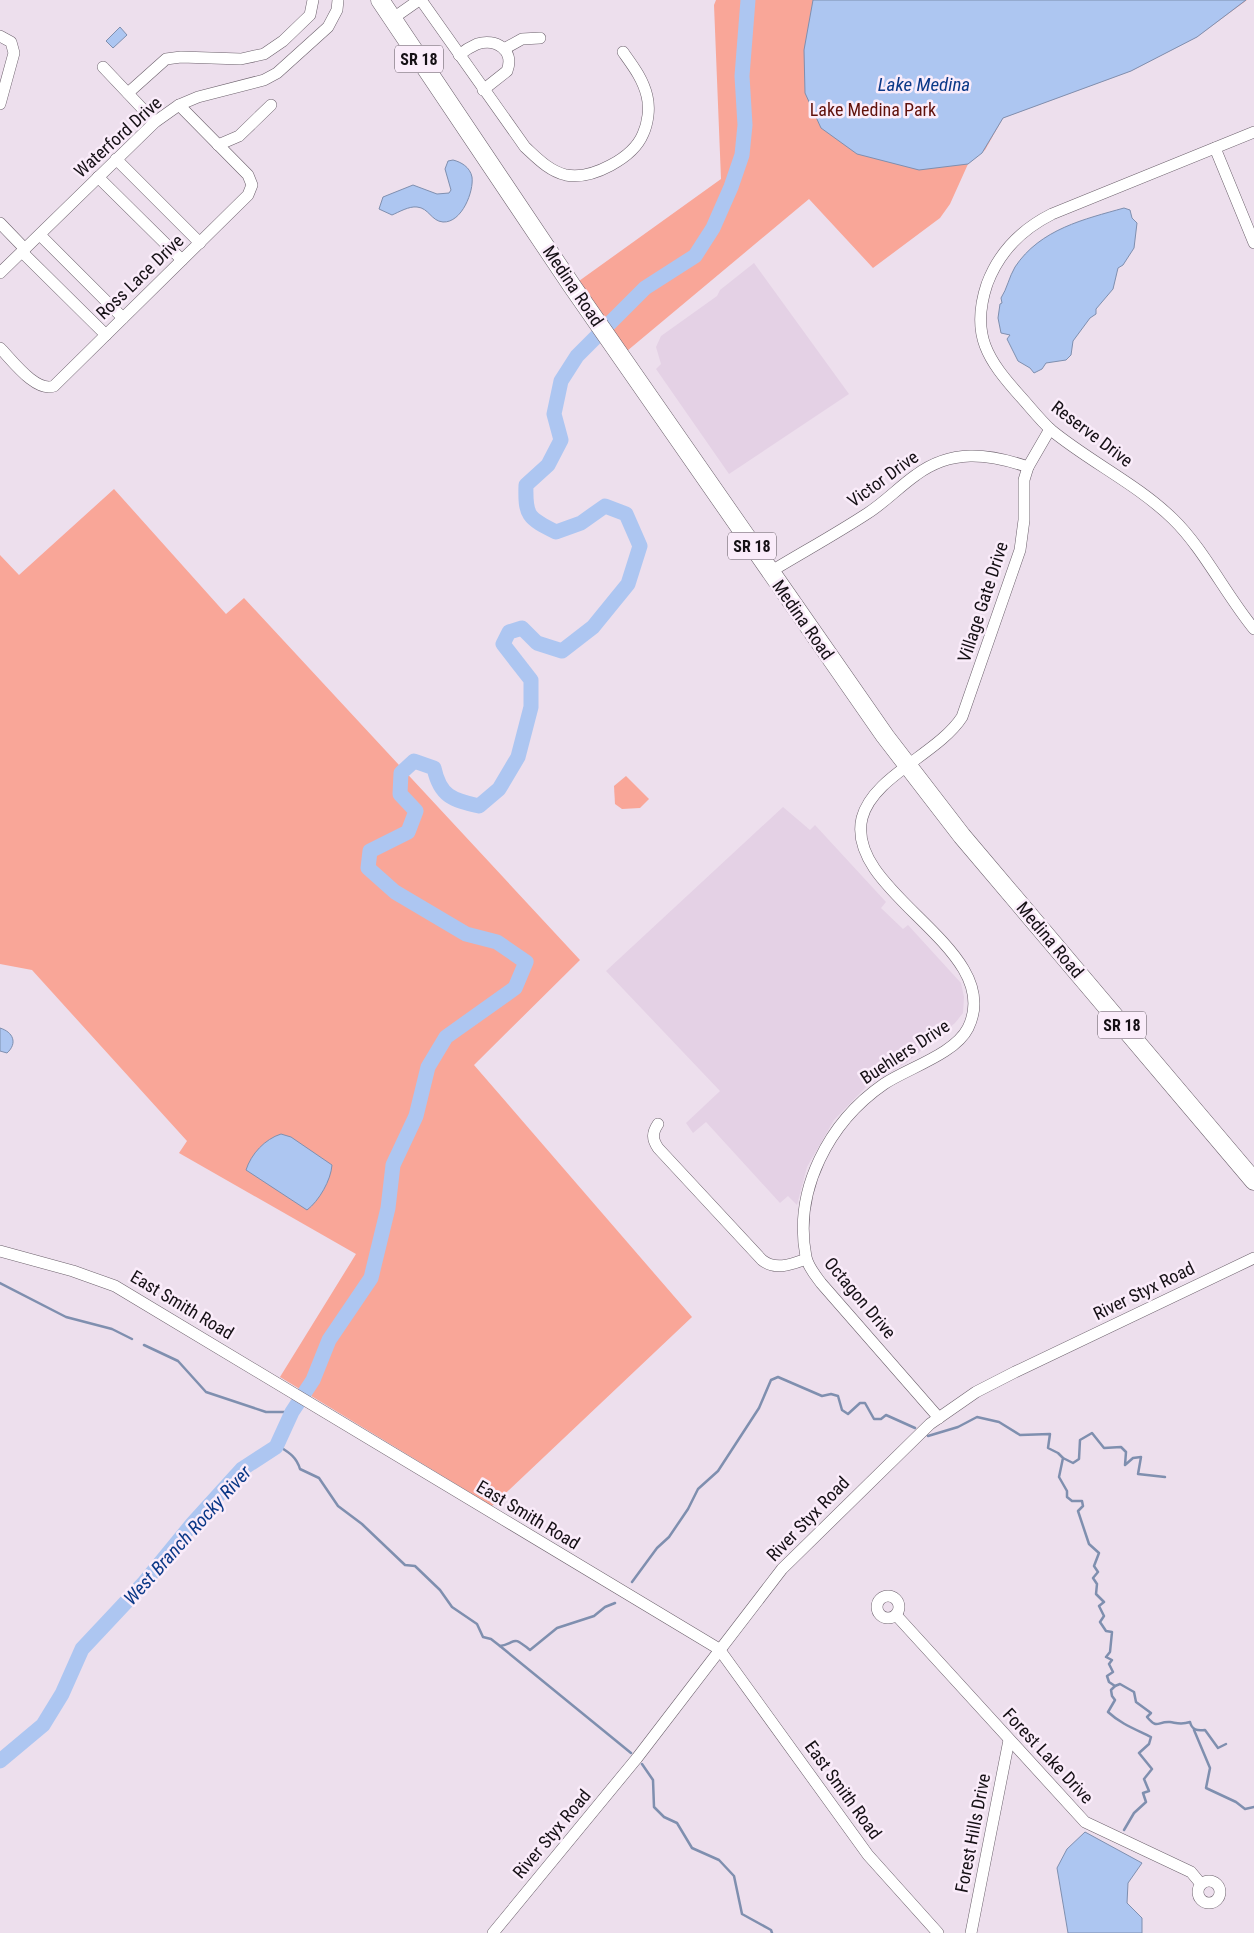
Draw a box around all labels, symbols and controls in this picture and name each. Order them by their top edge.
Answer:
road number: SR 18 [395,46,443,72]
water label: Lake Medina [878,73,970,96]
street label: Waterford Drive [70,92,166,181]
park label: Lake Medina Park [810,99,936,120]
street label: Ross Lace Drive [92,230,188,323]
street label: Medina Road [539,241,608,330]
street label: Reserve Drive [1048,396,1137,471]
street label: Victor Drive [843,446,922,511]
road number: SR 18 [728,532,776,560]
street label: Village Gate Drive [953,539,1012,665]
street label: Medina Road [768,576,839,664]
street label: Medina Road [1013,897,1088,982]
road number: SR 18 [1098,1012,1146,1038]
street label: Buehlers Drive [856,1015,953,1088]
street label: Octagon Drive [820,1253,900,1343]
street label: River Styx Road [1090,1257,1198,1324]
street label: East Smith Road [127,1266,238,1344]
water label: West Branch Rocky River [119,1461,256,1610]
street label: River Styx Road [762,1472,853,1565]
street label: East Smith Road [473,1476,584,1554]
street label: Forest Lake Drive [999,1704,1098,1808]
street label: East Smith Road [801,1736,886,1843]
street label: Forest Hills Drive [951,1772,994,1894]
street label: River Styx Road [508,1785,595,1882]

